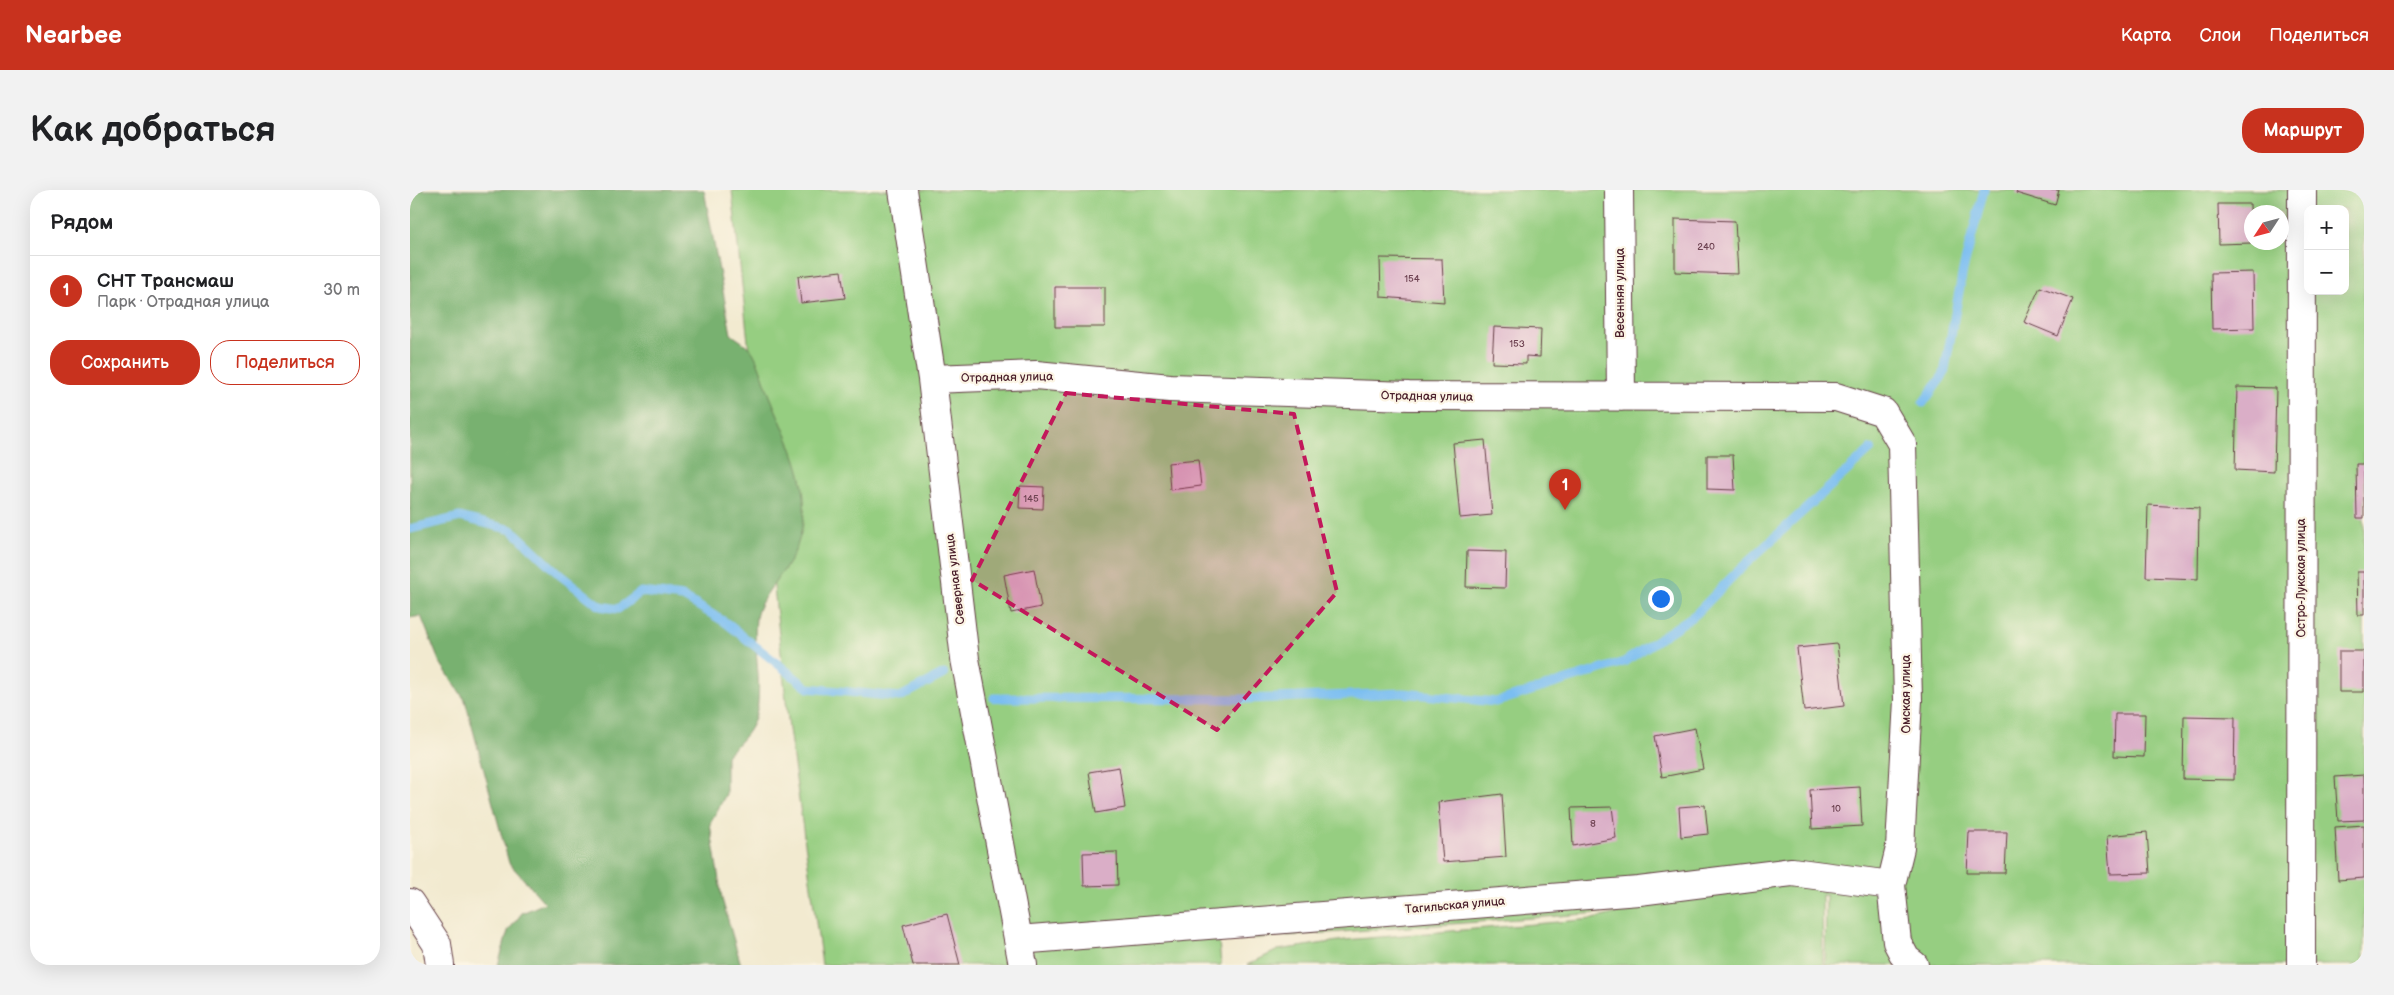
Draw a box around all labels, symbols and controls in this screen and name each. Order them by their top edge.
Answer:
text: Nearbee [25,21,122,50]
text: Карта [2121,25,2171,46]
text: Слои [2199,25,2241,46]
text: Поделиться [2269,25,2369,46]
button: Маршрут [2242,108,2364,153]
text: Как добраться [30,109,276,152]
north arrow [2244,205,2289,250]
map controls [2304,205,2349,295]
button: + [2304,205,2349,250]
text: Рядом [50,210,113,235]
house number: 240 [1697,241,1715,253]
street label: Весенняя улица [1613,248,1628,338]
button: − [2304,250,2349,295]
text: СНТ Трансмаш [97,270,234,293]
house number: 154 [1404,273,1420,285]
text: 1 [63,281,69,300]
text: 30 m [323,281,360,300]
text: Парк · Отрадная улица [97,293,270,312]
house number: 153 [1509,338,1525,350]
button: Сохранить [50,340,200,385]
button: Поделиться [210,340,360,385]
street label: Отрадная улица [961,369,1053,386]
street label: Отрадная улица [1381,388,1473,405]
pin: 1 [1549,469,1581,510]
house number: 145 [1023,493,1039,505]
street label: Остро-Лукская улица [2294,518,2309,638]
street label: Северная улица [942,533,969,625]
your location [1648,586,1674,612]
street label: Омская улица [1899,655,1914,733]
house number: 10 [1831,803,1841,815]
house number: 8 [1590,818,1596,830]
street label: Тагильская улица [1404,894,1506,917]

